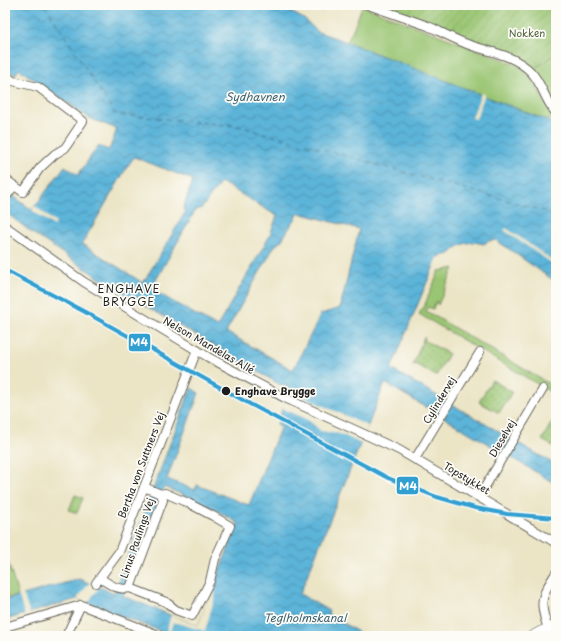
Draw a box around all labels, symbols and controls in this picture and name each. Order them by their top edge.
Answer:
park label: Nokken [509,25,545,40]
water label: Sydhavnen [225,88,286,105]
district label: ENGHAVE BRYGGE [98,280,160,310]
street label: Nelson Mandelas Allé [161,312,258,377]
line badge: M4 [128,333,151,352]
text: M4 [130,333,148,350]
street label: Cylindervej [419,373,460,427]
place label: Enghave Brygge [235,383,316,399]
marker: Enghave Brygge [220,385,232,397]
street label: Bertha von Suttners Vej [113,409,168,520]
street label: Dieselvej [485,416,518,459]
street label: Topstykket [441,458,493,498]
line badge: M4 [396,476,419,495]
text: M4 [399,477,417,494]
street label: Linus Paulings Vej [116,495,157,580]
water label: Teglholmskanal [264,609,348,626]

